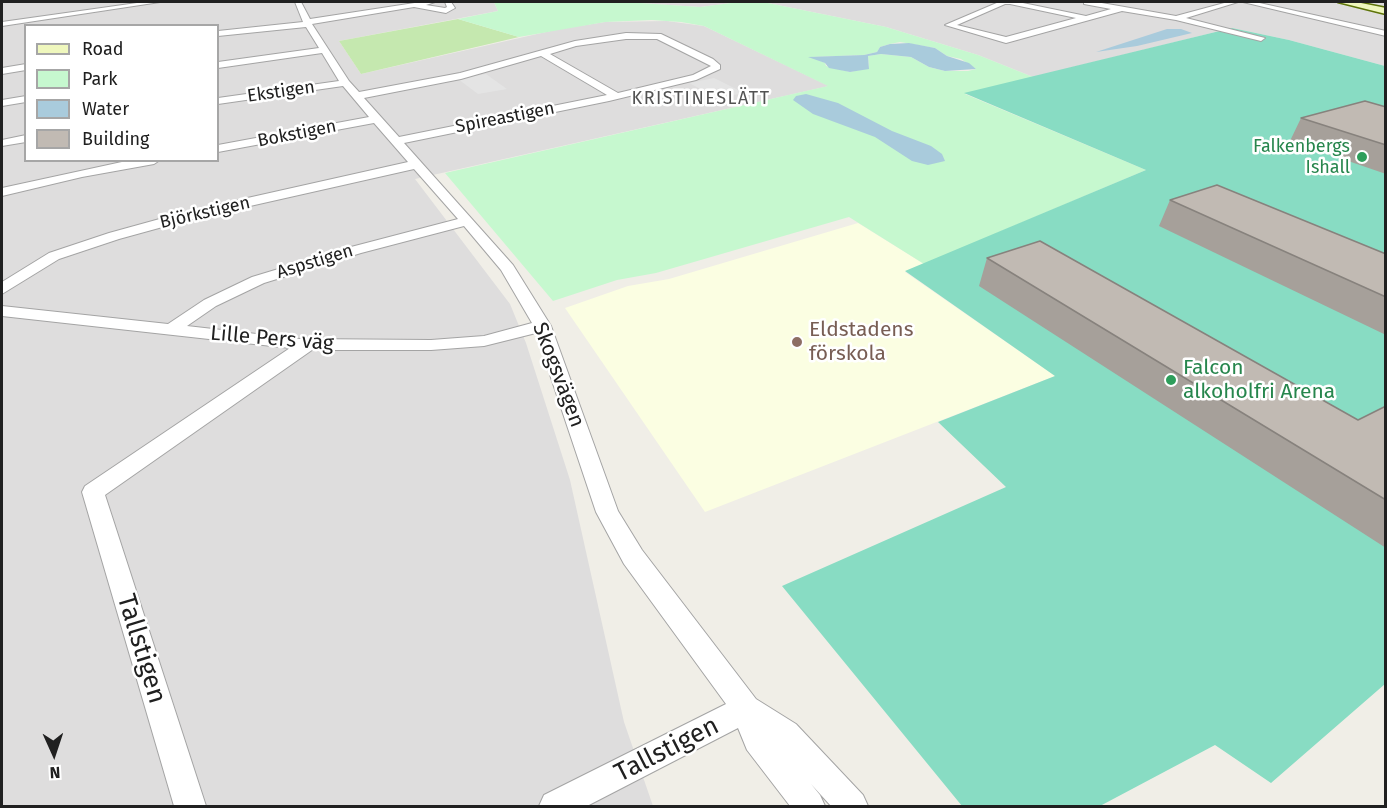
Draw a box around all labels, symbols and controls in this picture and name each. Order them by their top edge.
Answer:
legend [24,24,219,162]
text: Road [82,38,124,60]
text: Park [82,68,117,90]
street label: Ekstigen [246,77,316,107]
district label: KRISTINESLÄTT [632,88,770,110]
text: Water [82,98,129,120]
street label: Spireastigen [454,98,556,138]
street label: Bokstigen [256,116,338,152]
text: Building [82,128,149,150]
place label: Falkenbergs Ishall [1253,136,1350,178]
marker: Falkenbergs Ishall [1355,150,1369,164]
street label: Björkstigen [158,192,252,234]
street label: Aspstigen [274,240,356,284]
place label: Eldstadens förskola [809,317,913,367]
street label: Skogsvägen [527,319,589,431]
street label: Lille Pers väg [209,321,335,357]
marker: Eldstadens förskola [790,335,804,349]
place label: Falcon alkoholfri Arena [1183,355,1335,405]
marker: Falcon alkoholfri Arena [1164,373,1178,387]
street label: Tallstigen [110,591,172,707]
street label: Tallstigen [610,711,724,789]
north arrow [24,724,84,784]
text: N [49,763,61,782]

